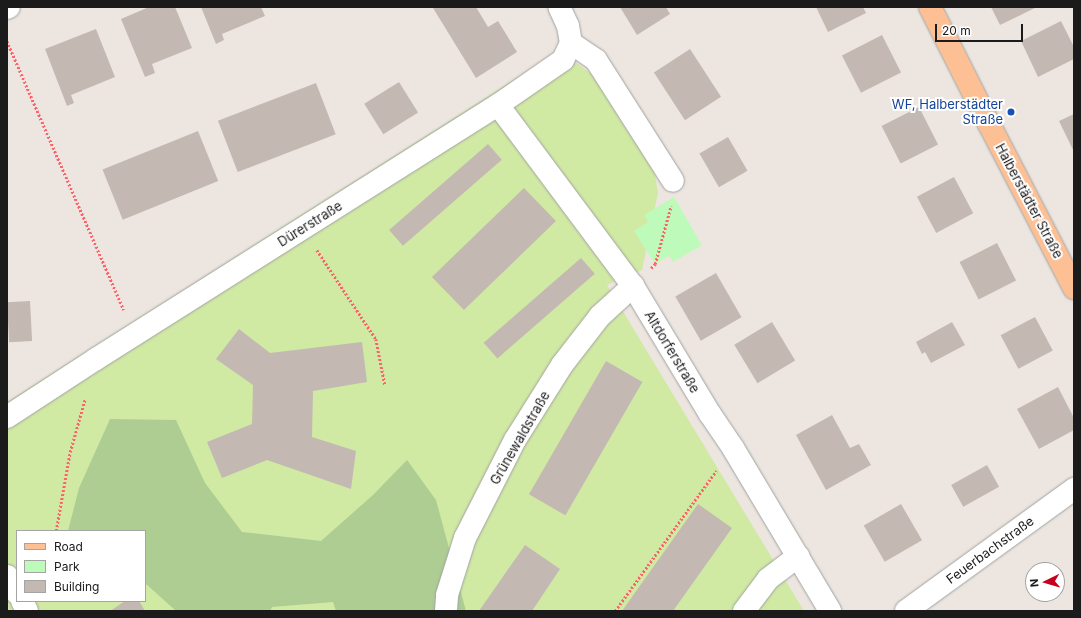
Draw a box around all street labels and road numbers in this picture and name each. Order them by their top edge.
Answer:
street label: Halberstädter Straße [992,141,1066,261]
street label: Dürerstraße [275,198,345,250]
street label: Altdorferstraße [641,308,703,396]
street label: Grünewaldstraße [487,389,553,487]
street label: Feuerbachstraße [943,513,1037,587]

